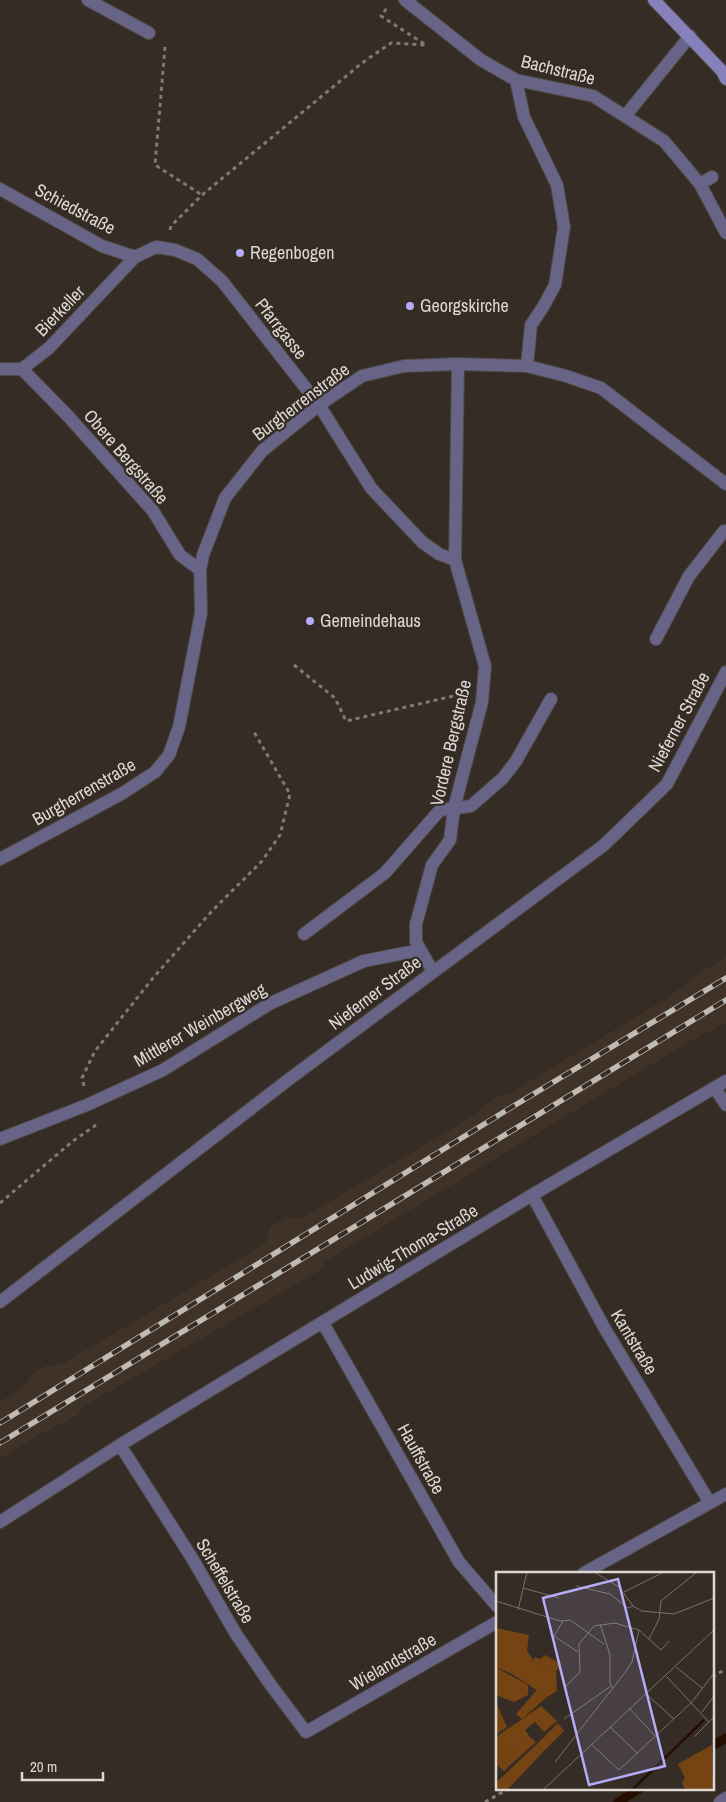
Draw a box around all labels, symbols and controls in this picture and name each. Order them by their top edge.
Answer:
street label: Bachstraße [518,48,598,91]
street label: Schiedstraße [31,177,120,240]
place label: Regenbogen [250,240,335,265]
marker: Regenbogen [234,247,246,259]
street label: Bierkeller [29,279,90,342]
street label: Pfarrgasse [250,293,313,365]
place label: Georgskirche [420,293,509,318]
marker: Georgskirche [404,300,416,312]
street label: Burgherrenstraße [247,357,354,446]
street label: Obere Bergstraße [78,404,175,509]
place label: Gemeindehaus [320,608,421,633]
marker: Gemeindehaus [304,615,316,627]
street label: Nieferner Straße [642,667,715,776]
street label: Vordere Bergstraße [424,677,477,808]
street label: Burgherrenstraße [27,752,140,831]
street label: Nieferner Straße [323,950,426,1036]
street label: Mittlerer Weinbergweg [129,976,271,1073]
street label: Ludwig-Thoma-Straße [343,1198,482,1295]
street label: Kantstraße [605,1304,664,1379]
street label: Hauffstraße [392,1419,451,1498]
street label: Scheffelstraße [190,1534,261,1628]
inset map [496,1572,714,1790]
street label: Wielandstraße [345,1627,441,1696]
scale bar [22,1750,104,1782]
text: 20 m [30,1756,57,1777]

